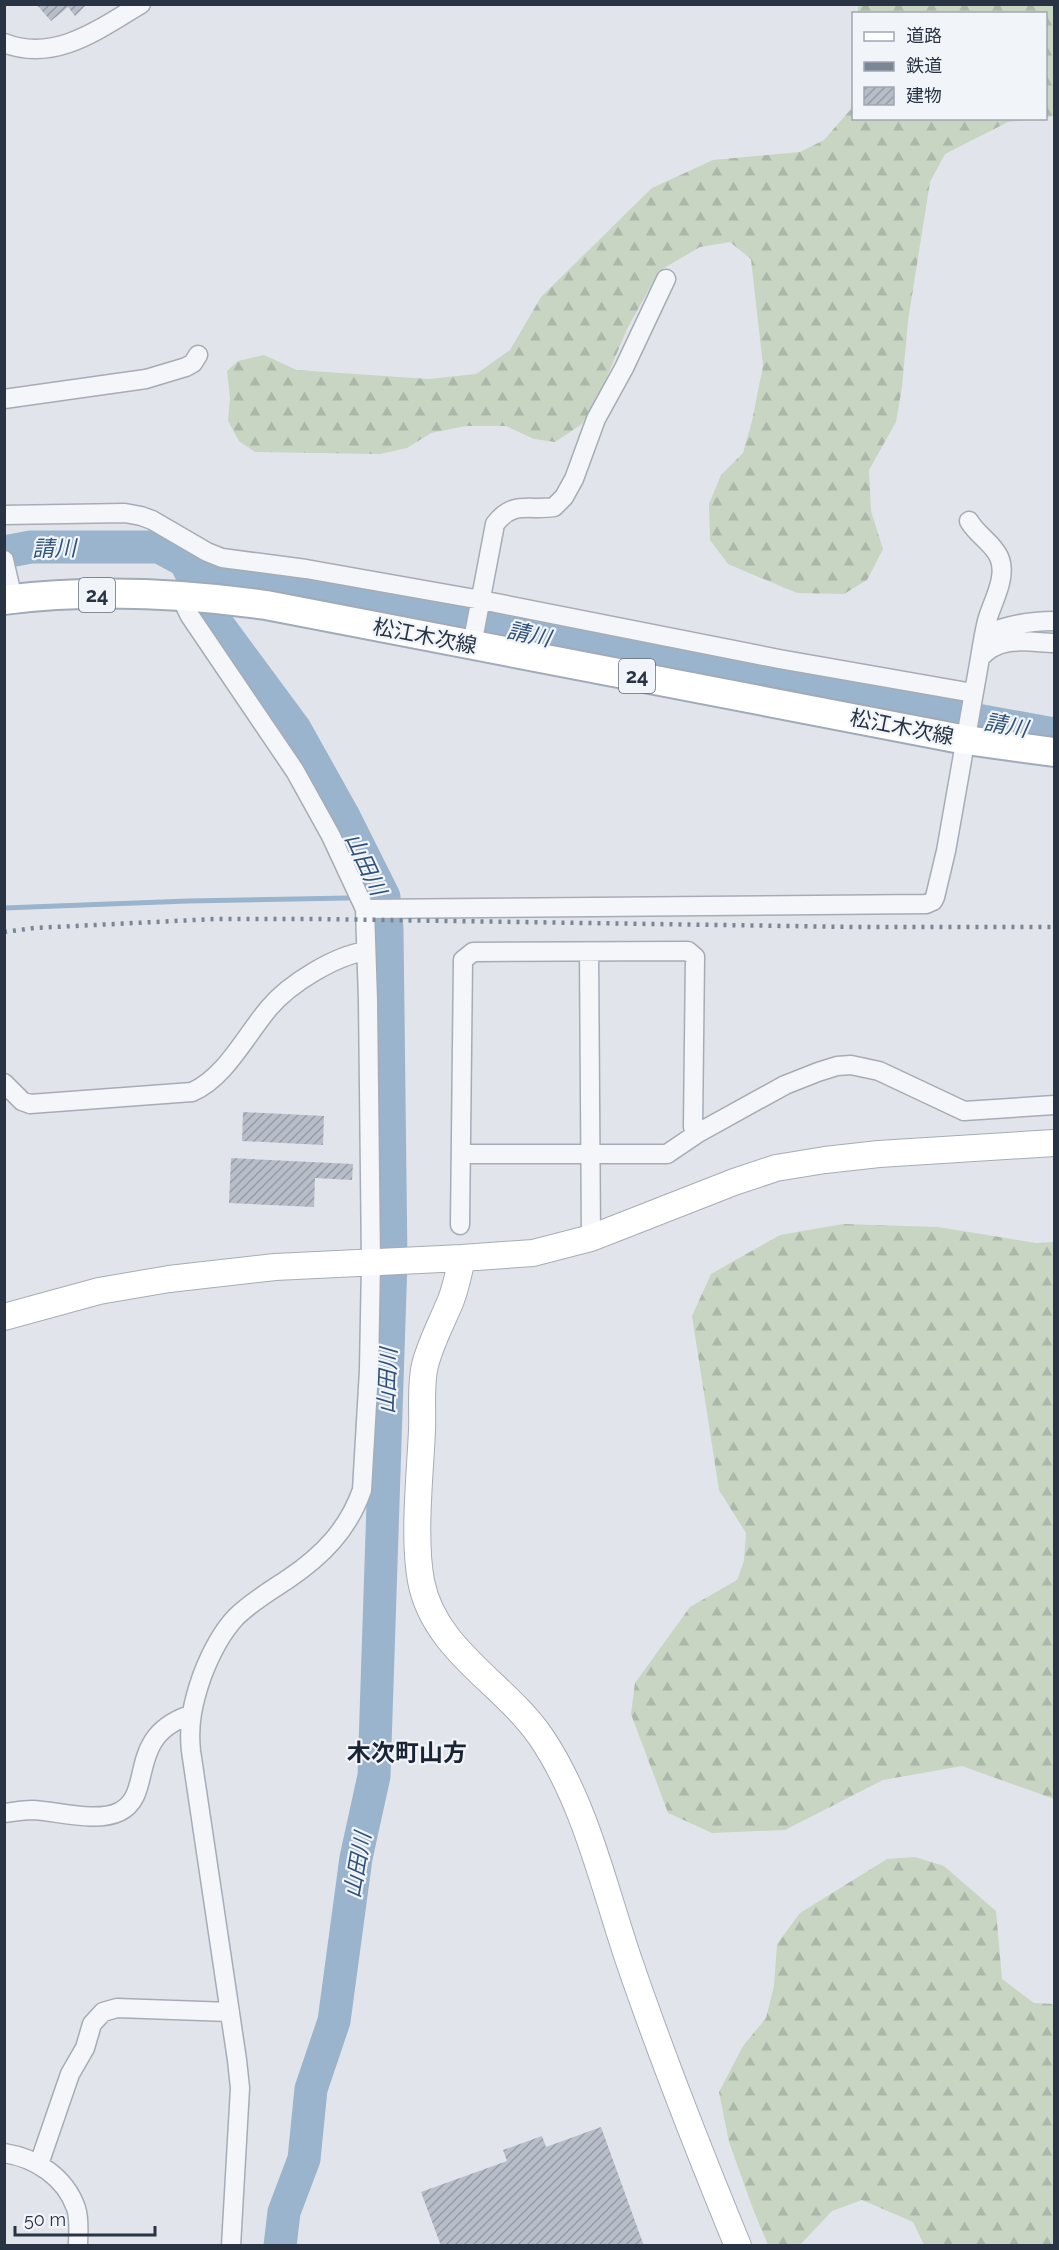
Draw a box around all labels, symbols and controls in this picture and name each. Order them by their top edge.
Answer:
legend [852,12,1047,120]
text: 道路 [906,25,942,46]
text: 鉄道 [906,55,942,76]
text: 建物 [906,85,942,106]
water label: 請川 [32,535,78,561]
road number: 24 [79,578,115,612]
street label: 松江木次線 [371,614,479,658]
water label: 請川 [505,617,555,652]
road number: 24 [619,659,655,693]
street label: 松江木次線 [848,705,956,749]
water label: 請川 [982,708,1032,742]
water label: 山田川 [340,829,393,901]
water label: 山田川 [373,1346,401,1414]
district label: 木次町山方 [347,1738,467,1767]
water label: 山田川 [338,1828,376,1900]
scale bar [15,2199,154,2237]
text: 50 m [24,2209,66,2230]

